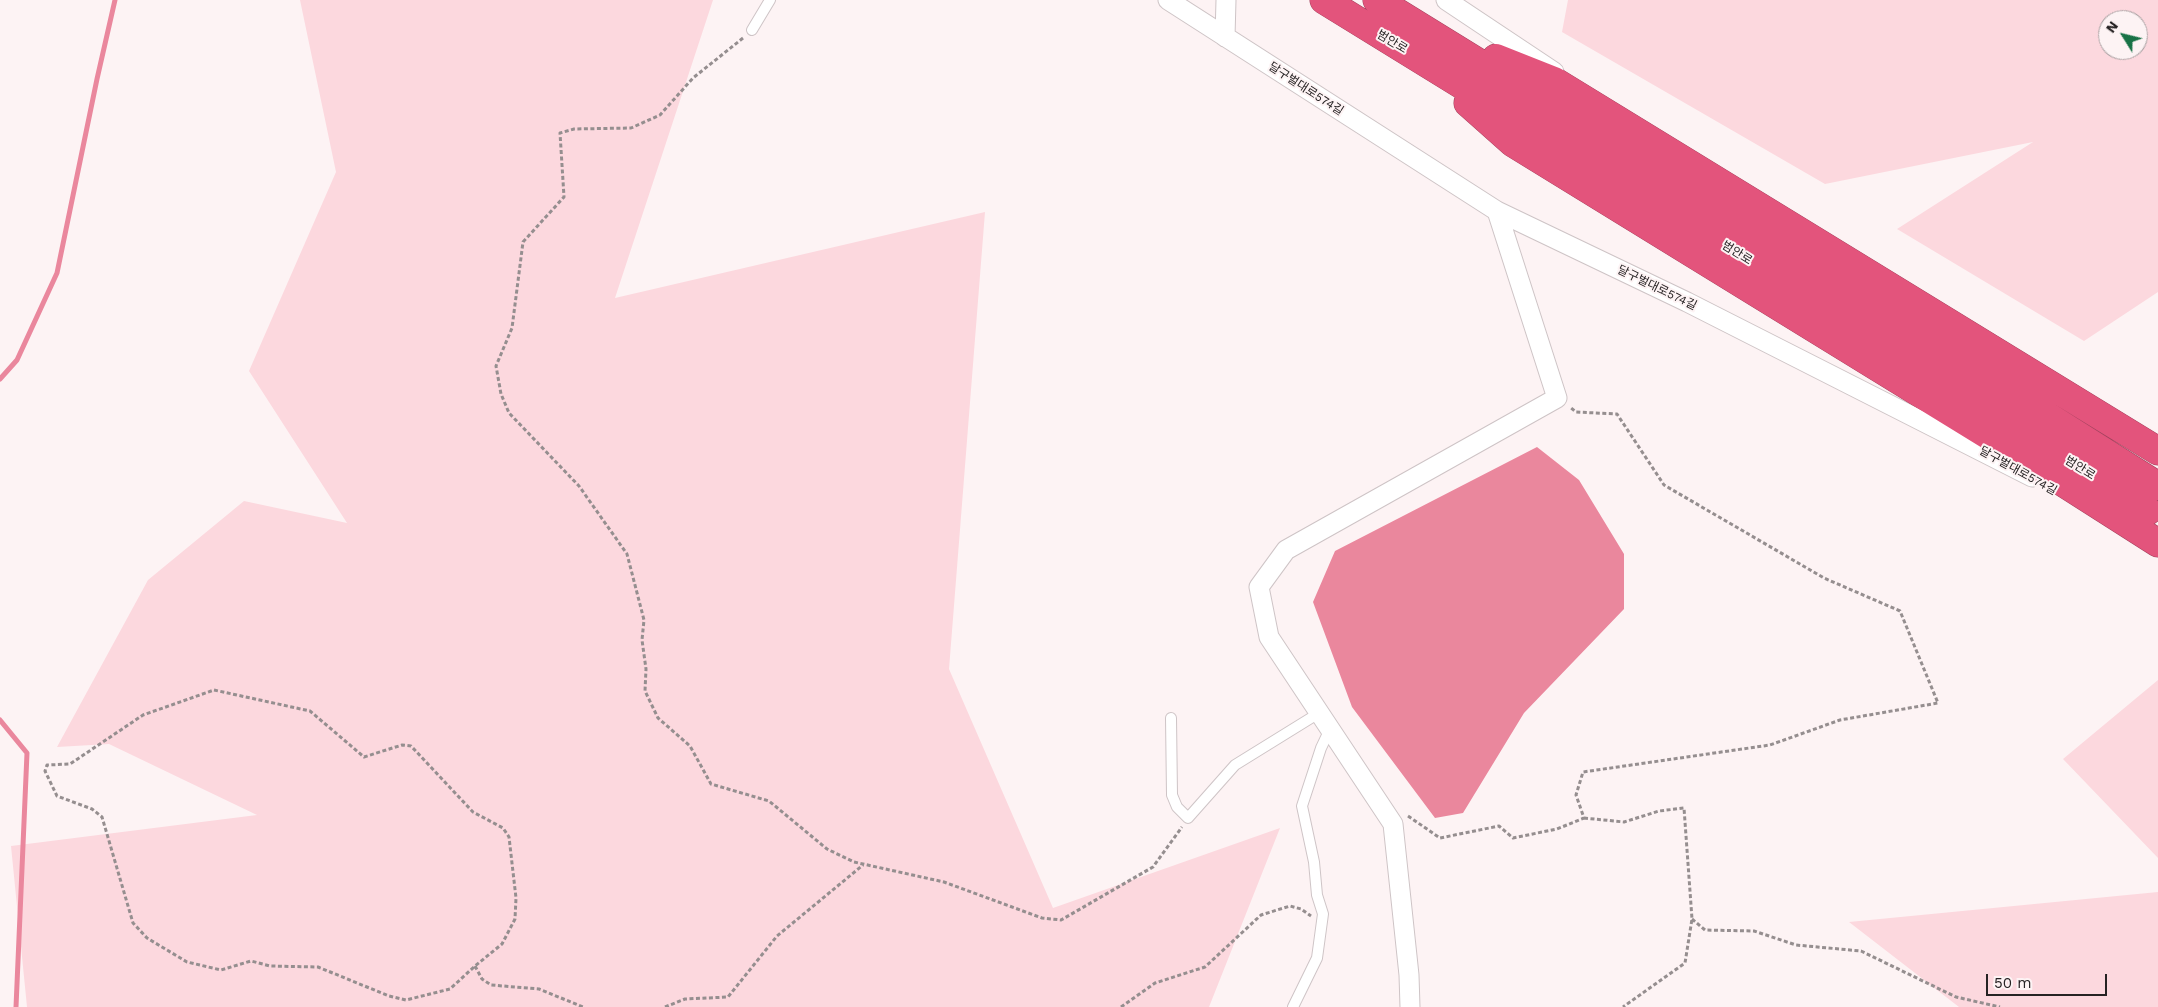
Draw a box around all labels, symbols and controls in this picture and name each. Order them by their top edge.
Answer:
north arrow [2098,10,2148,60]
text: N [2102,18,2121,36]
street label: 범안로 [1374,27,1410,57]
street label: 달구벌대로574길 [1266,59,1346,119]
street label: 범안로 [1719,238,1755,268]
street label: 달구벌대로574길 [1615,263,1699,313]
street label: 달구벌대로574길 [1977,444,2059,498]
street label: 범안로 [2062,453,2098,483]
scale bar [1988,964,2109,996]
text: 50 m [1994,974,2031,992]

